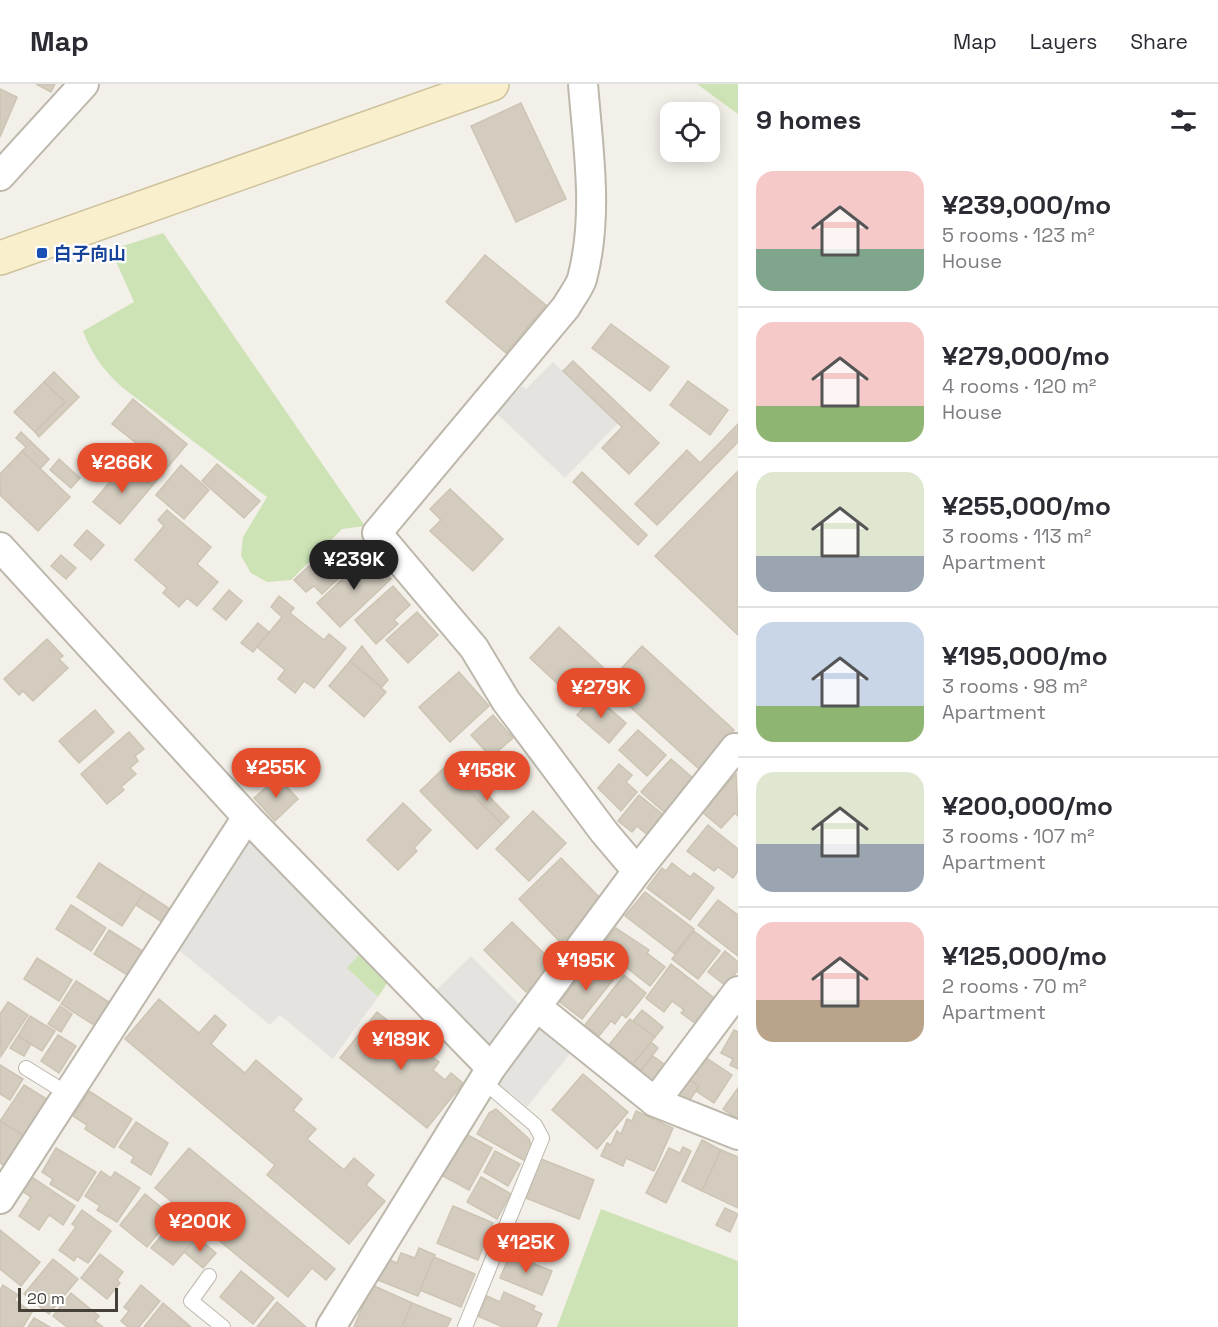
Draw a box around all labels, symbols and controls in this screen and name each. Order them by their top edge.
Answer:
text: Map [30,23,89,59]
text: Map [953,28,997,55]
text: Layers [1030,28,1097,55]
text: Share [1130,28,1188,55]
map controls [660,102,720,162]
button: locate [660,102,720,162]
text: 9 homes [756,103,861,137]
icon: filters [1167,104,1200,137]
text: ¥239,000/mo [942,188,1111,222]
icon: home [804,195,876,267]
text: 5 rooms · 123 m² [942,222,1095,248]
place label: 白子向山 [54,242,126,265]
marker: 白子向山 [35,246,49,260]
text: House [942,248,1002,274]
text: ¥279,000/mo [942,339,1110,373]
icon: home [804,346,876,418]
text: 4 rooms · 120 m² [942,373,1096,399]
text: House [942,399,1002,425]
pin: ¥266K [80,443,164,494]
text: ¥266K [91,449,153,475]
text: ¥255,000/mo [942,489,1111,523]
icon: home [804,496,876,568]
text: 3 rooms · 113 m² [942,523,1091,549]
pin: ¥239K [312,540,396,591]
text: ¥239K [323,546,385,572]
text: Apartment [942,549,1046,575]
text: ¥195,000/mo [942,639,1108,673]
icon: home [804,646,876,718]
pin: ¥279K [559,668,643,719]
text: 3 rooms · 98 m² [942,673,1087,699]
text: ¥279K [571,674,631,700]
text: Apartment [942,699,1046,725]
pin: ¥255K [234,748,318,799]
pin: ¥158K [445,751,529,802]
text: ¥255K [246,754,306,780]
text: ¥158K [458,757,516,783]
text: ¥200,000/mo [942,789,1113,823]
icon: home [804,796,876,868]
text: 3 rooms · 107 m² [942,823,1095,849]
text: Apartment [942,849,1046,875]
text: ¥125,000/mo [942,939,1107,973]
pin: ¥195K [544,941,628,992]
icon: home [804,946,876,1018]
text: ¥195K [557,947,615,973]
text: 2 rooms · 70 m² [942,973,1086,999]
text: Apartment [942,999,1046,1025]
pin: ¥189K [359,1020,443,1071]
text: ¥189K [372,1026,430,1052]
pin: ¥200K [158,1202,242,1253]
text: ¥200K [169,1208,231,1234]
pin: ¥125K [484,1223,568,1274]
text: ¥125K [497,1229,555,1255]
scale bar [18,1285,118,1312]
text: 20 m [27,1288,65,1309]

